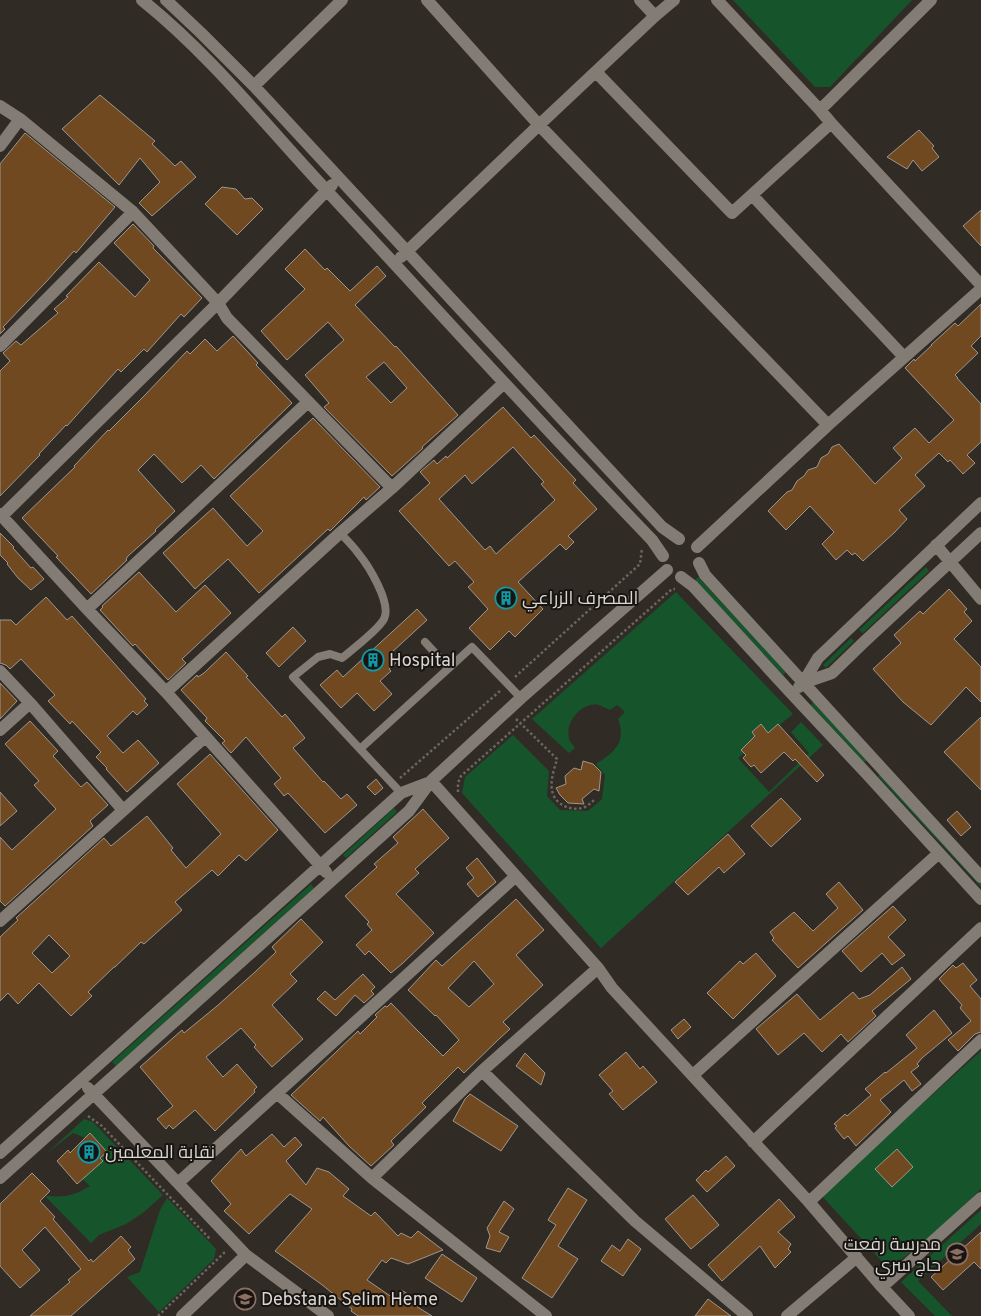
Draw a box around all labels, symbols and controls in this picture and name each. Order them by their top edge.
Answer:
building icon: المصرف الزراعي [494,586,518,610]
place label: المصرف الزراعي [522,588,638,612]
building icon: Hospital [361,648,385,672]
place label: Hospital [389,650,456,673]
building icon: نقابة المعلمين [77,1140,101,1164]
place label: نقابة المعلمين [105,1142,215,1165]
place label: مدرسة رفعت حاج سري [844,1234,941,1279]
school or university icon: مدرسة رفعت حاج سري [945,1242,969,1266]
school or university icon: Debstana Selim Heme [233,1287,257,1311]
place label: Debstana Selim Heme [261,1289,438,1312]

